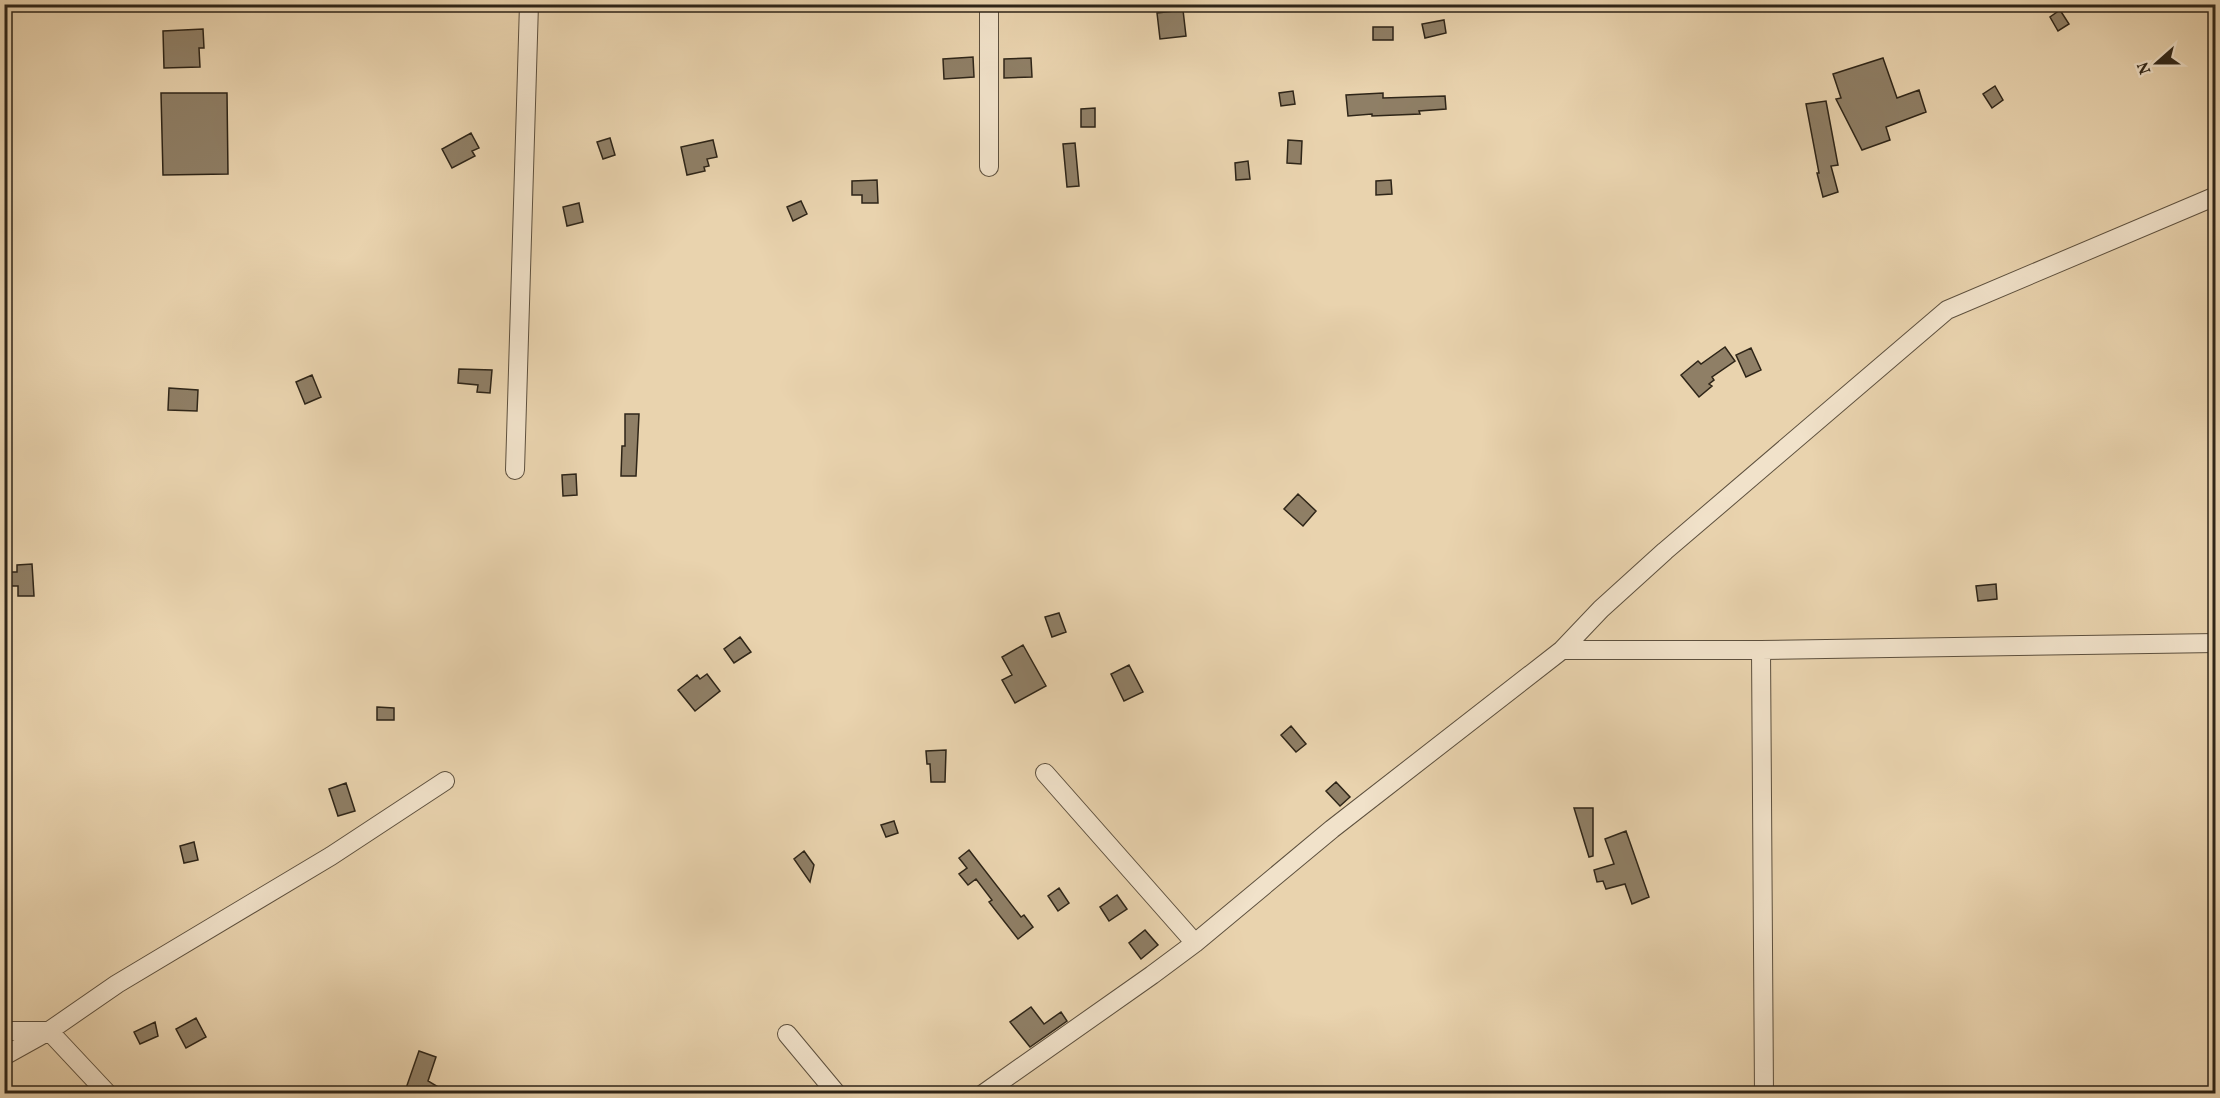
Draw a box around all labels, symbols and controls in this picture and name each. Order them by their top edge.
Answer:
north arrow [2127,33,2187,93]
text: N [2132,58,2157,77]

